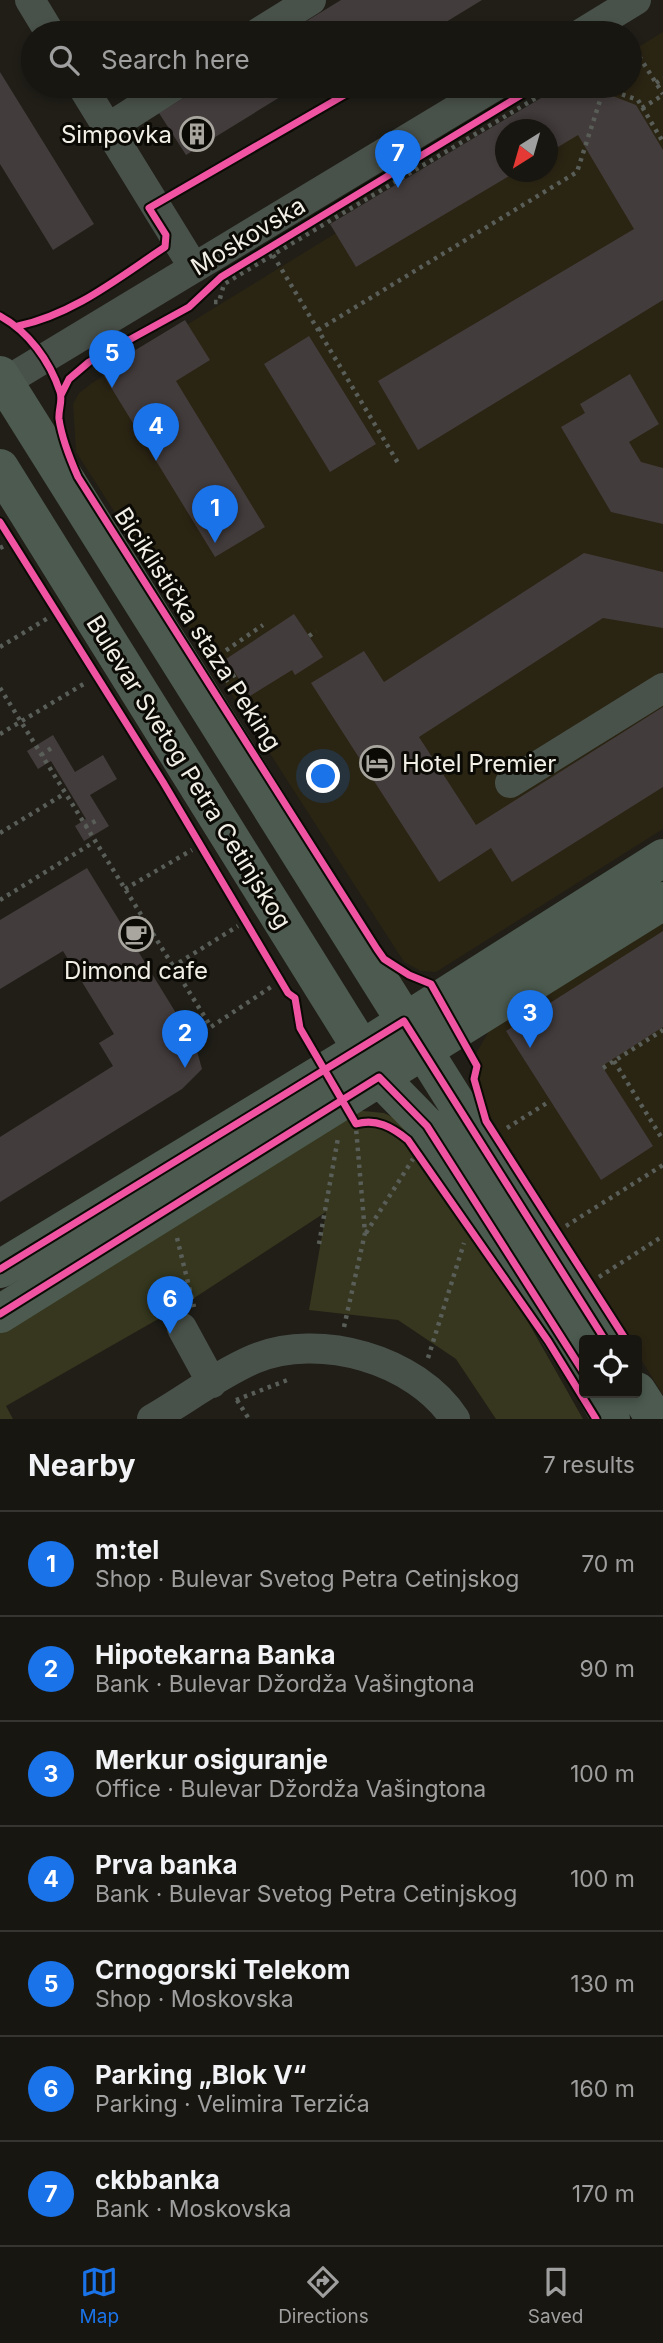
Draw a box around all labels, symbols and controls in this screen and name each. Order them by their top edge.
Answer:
search box [21,21,642,98]
icon: search [45,41,83,79]
text: Search here [101,44,250,75]
building icon: Simpovka [178,115,216,153]
north arrow [495,119,558,182]
place label: Simpovka [61,120,172,149]
pin: 7 [375,130,421,188]
street label: Moskovska [186,191,310,281]
pin: 5 [89,330,135,388]
pin: 4 [133,403,179,461]
pin: 1 [192,485,238,543]
street label: Biciklistička staza Peking [109,502,287,756]
street label: Bulevar Svetog Petra Cetinjskog [80,610,298,934]
hotel icon: Hotel Premier [358,744,396,782]
place label: Hotel Premier [402,749,556,778]
your location [306,759,340,793]
cafe icon: Dimond cafe [117,915,155,953]
place label: Dimond cafe [64,956,208,985]
pin: 3 [507,990,553,1048]
pin: 2 [162,1010,208,1068]
pin: 6 [147,1276,193,1334]
map controls [579,1335,642,1398]
button: locate [579,1335,642,1398]
text: Nearby [28,1447,136,1483]
text: 7 results [543,1451,635,1479]
text: m:tel [95,1534,159,1565]
text: 1 [46,1550,56,1578]
text: 70 m [581,1550,635,1578]
text: Shop · Bulevar Svetog Petra Cetinjskog [95,1565,519,1593]
text: Hipotekarna Banka [95,1639,336,1670]
text: 2 [44,1655,58,1683]
text: 90 m [580,1655,635,1683]
text: Bank · Bulevar Džordža Vašingtona [95,1670,475,1698]
text: Merkur osiguranje [95,1744,328,1775]
text: 3 [44,1760,58,1788]
text: 100 m [570,1760,635,1788]
text: Office · Bulevar Džordža Vašingtona [95,1775,486,1803]
text: Prva banka [95,1849,238,1880]
text: 4 [43,1865,59,1893]
text: 100 m [570,1865,635,1893]
text: Bank · Bulevar Svetog Petra Cetinjskog [95,1880,517,1908]
text: Crnogorski Telekom [95,1954,350,1985]
text: 5 [44,1970,58,1998]
text: 130 m [570,1970,635,1998]
text: Shop · Moskovska [95,1985,294,2013]
text: Parking „Blok V“ [95,2059,307,2090]
text: 6 [44,2075,58,2103]
text: 160 m [570,2075,635,2103]
text: Parking · Velimira Terzića [95,2090,370,2118]
text: ckbbanka [95,2164,220,2195]
text: 7 [44,2180,58,2208]
text: 170 m [572,2180,635,2208]
text: Bank · Moskovska [95,2195,292,2223]
tab: Map [80,2263,119,2328]
tab: Directions [278,2263,369,2328]
tab: Saved [528,2263,583,2328]

